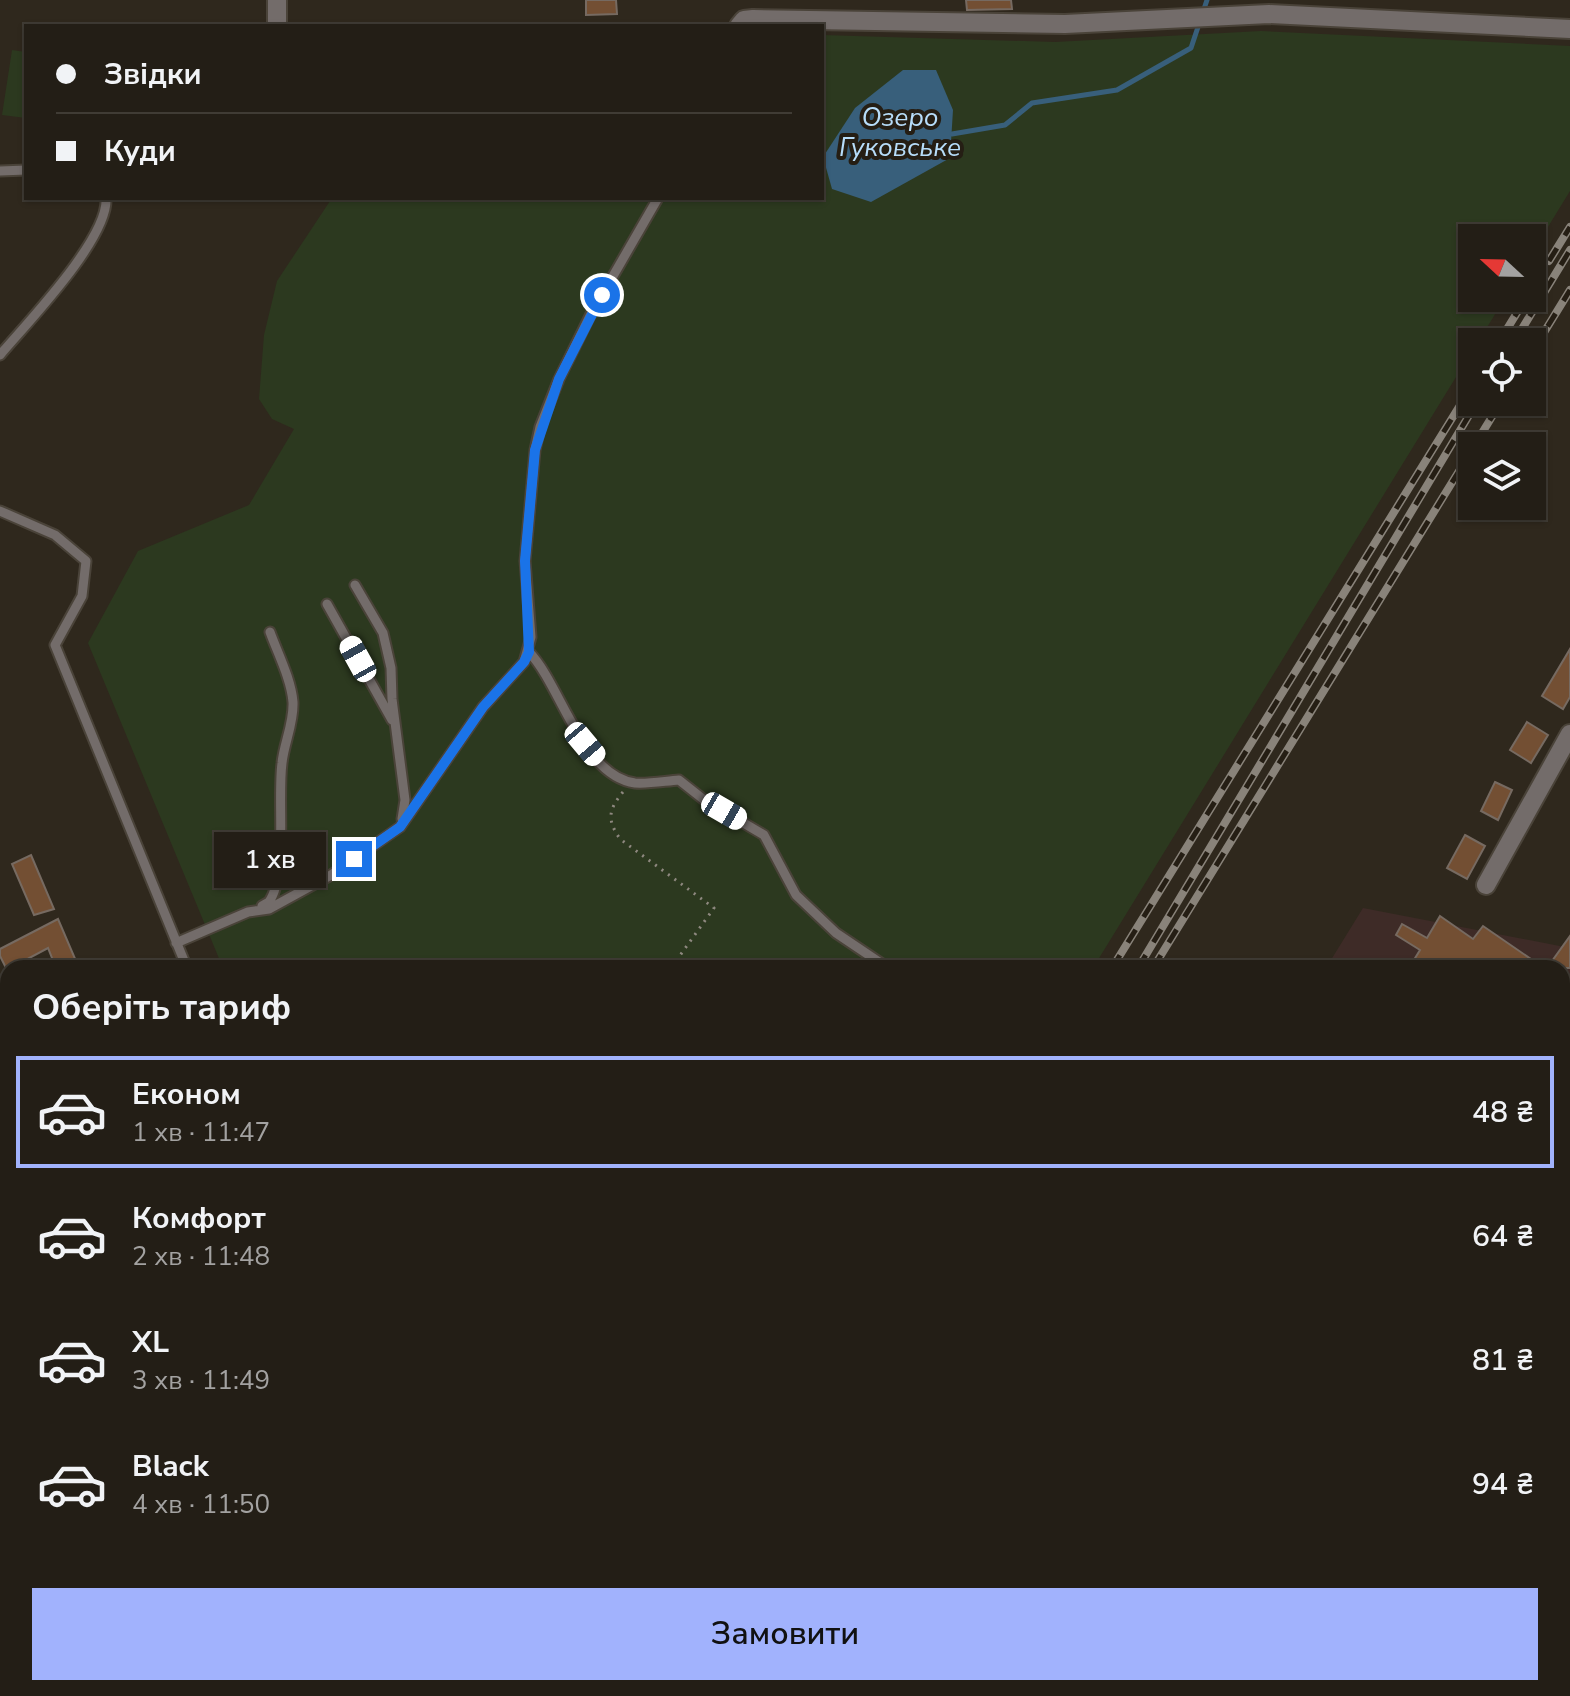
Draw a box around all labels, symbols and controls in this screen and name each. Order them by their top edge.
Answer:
text: Звідки [104,54,202,95]
water label: Озеро Гуковське [839,100,961,165]
text: Куди [104,131,176,172]
north arrow [1458,224,1546,312]
map controls [1458,224,1546,520]
route start [584,277,620,313]
button: locate [1458,328,1546,416]
button: layers [1458,432,1546,520]
car [336,632,380,686]
car [560,718,610,770]
car [697,789,751,833]
callout: 1 хв [214,831,326,887]
route end [336,841,372,877]
text: 1 хв [244,842,296,877]
text: Оберіть тариф [32,983,291,1032]
text: Економ [132,1074,241,1115]
icon: car [36,1076,108,1148]
text: 48 ₴ [1472,1092,1534,1133]
text: 1 хв · 11:47 [132,1115,270,1150]
text: Комфорт [132,1198,266,1239]
icon: car [36,1200,108,1272]
text: 64 ₴ [1472,1216,1534,1257]
text: 2 хв · 11:48 [132,1239,270,1274]
text: XL [132,1322,169,1363]
icon: car [36,1324,108,1396]
text: 81 ₴ [1472,1340,1534,1381]
text: 3 хв · 11:49 [132,1363,270,1398]
text: Black [132,1446,209,1487]
icon: car [36,1448,108,1520]
text: 94 ₴ [1472,1464,1534,1505]
text: 4 хв · 11:50 [132,1487,270,1522]
button: Замовити [32,1588,1538,1680]

